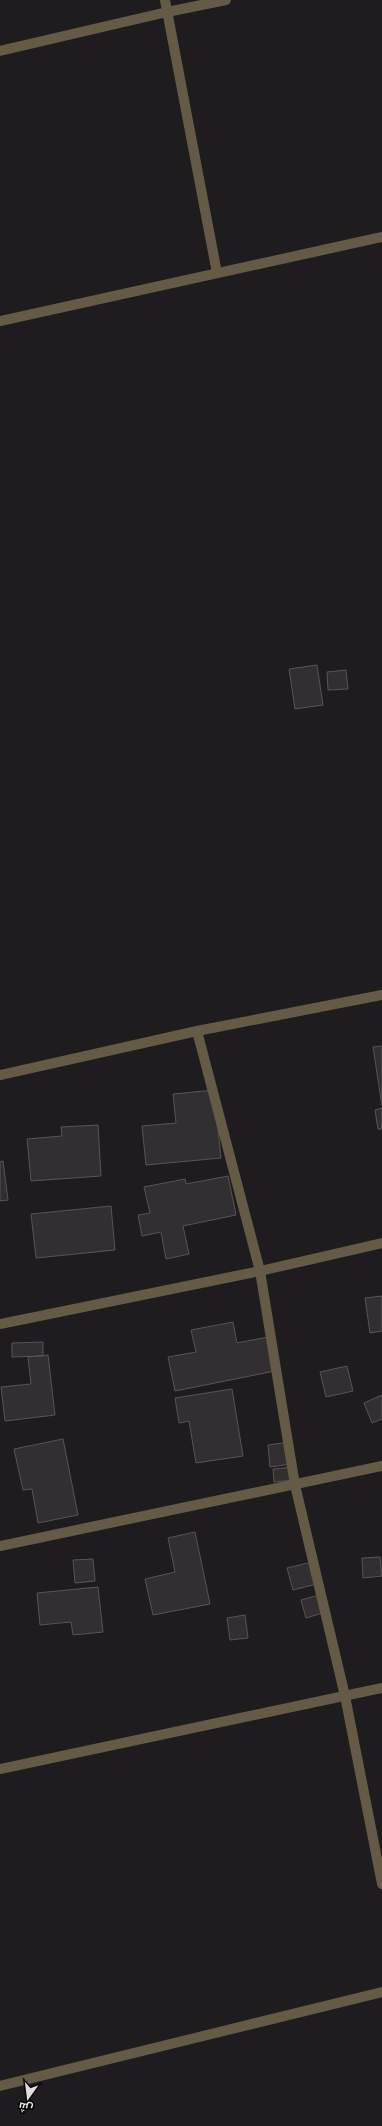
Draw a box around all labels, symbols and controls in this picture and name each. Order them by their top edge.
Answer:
north arrow [8,2078,48,2118]
text: ش [17,2099,34,2115]

